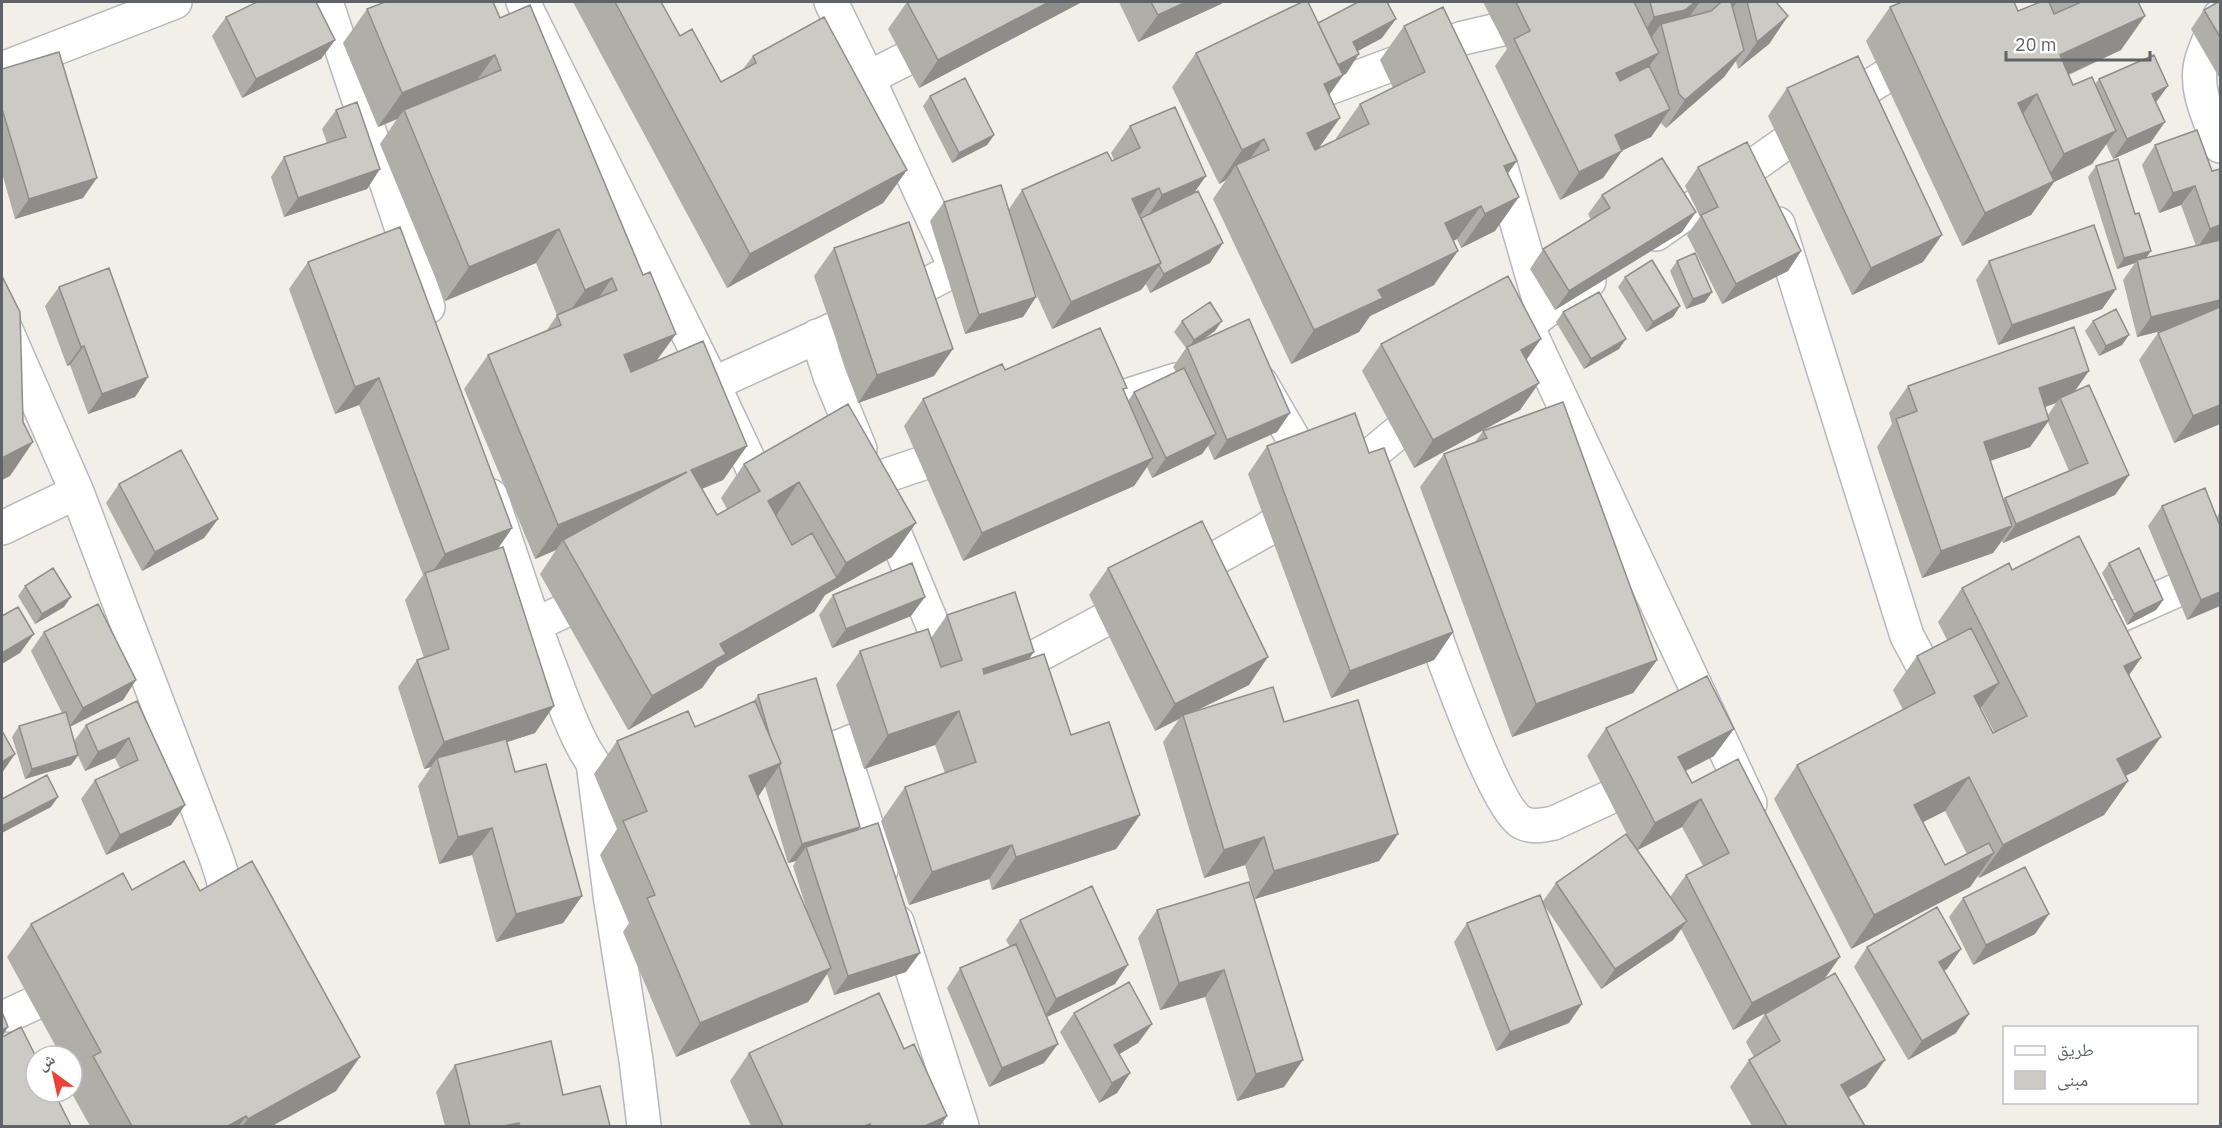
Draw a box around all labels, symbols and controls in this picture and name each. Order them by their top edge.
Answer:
scale bar [2006,24,2150,62]
text: 20 m [2015,33,2057,56]
legend [2003,1026,2198,1104]
text: طريق [2057,1038,2094,1061]
north arrow [24,1044,84,1104]
text: ش [33,1048,58,1074]
text: مبنى [2057,1068,2088,1091]

